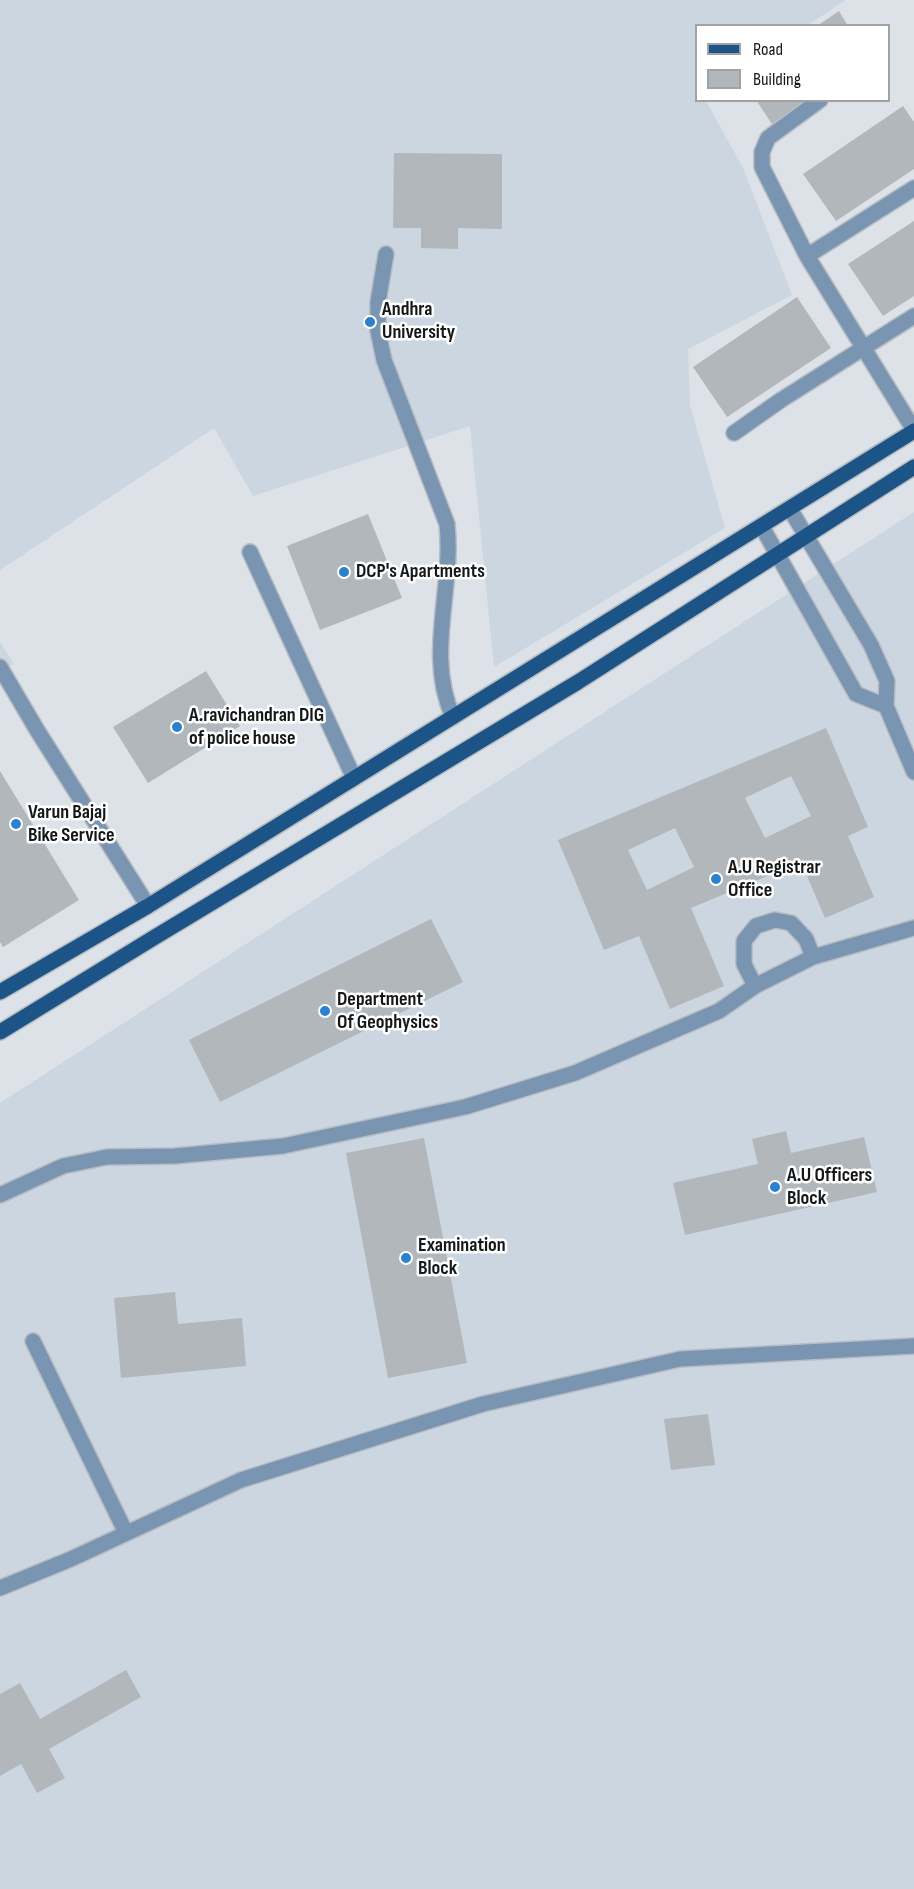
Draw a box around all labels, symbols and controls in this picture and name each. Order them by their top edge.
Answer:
legend [695,24,890,102]
text: Road [753,39,783,60]
text: Building [753,69,801,90]
place label: Andhra University [382,298,455,345]
marker: Andhra University [363,315,377,329]
place label: DCP's Apartments [356,560,485,584]
marker: DCP's Apartments [337,565,351,579]
place label: A.ravichandran DIG of police house [189,704,324,751]
marker: A.ravichandran DIG of police house [170,720,184,734]
place label: Varun Bajaj Bike Service [28,801,115,848]
marker: Varun Bajaj Bike Service [9,817,23,831]
place label: A.U Registrar Office [728,856,821,903]
marker: A.U Registrar Office [709,872,723,886]
place label: Department Of Geophysics [337,988,438,1035]
marker: Department Of Geophysics [318,1004,332,1018]
place label: A.U Officers Block [787,1164,872,1211]
marker: A.U Officers Block [768,1180,782,1194]
place label: Examination Block [418,1234,506,1281]
marker: Examination Block [399,1251,413,1265]

